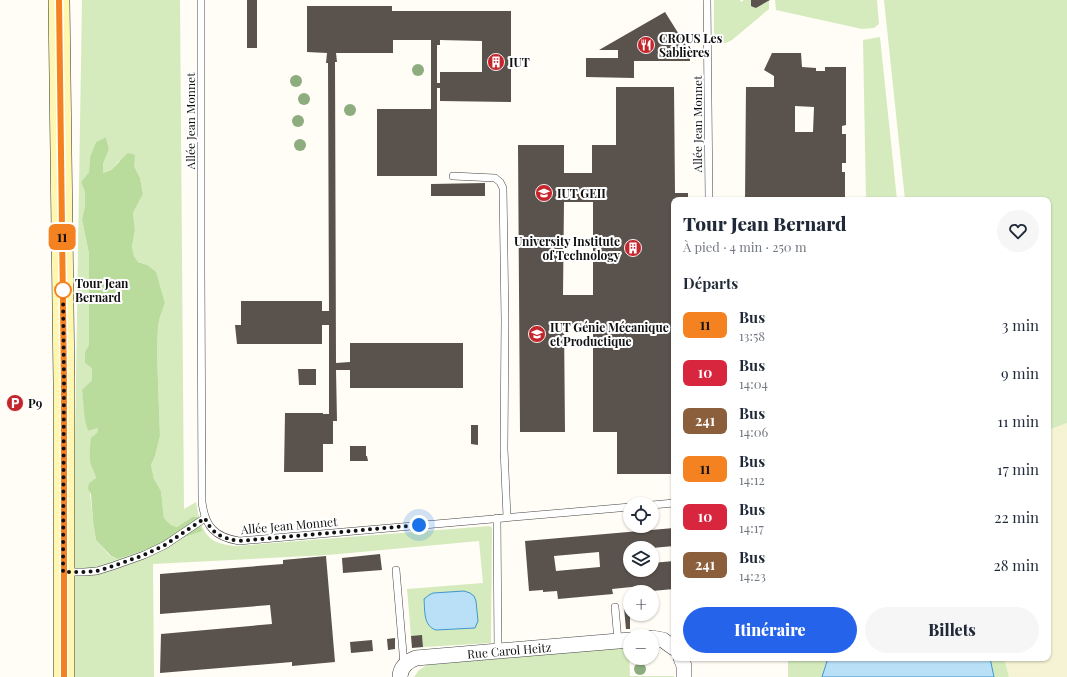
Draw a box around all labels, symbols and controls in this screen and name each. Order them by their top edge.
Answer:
place label: CROUS Les Sablières [659,30,723,60]
restaurant icon: CROUS Les Sablières [636,35,656,55]
building icon: IUT [486,52,506,72]
place label: IUT [509,54,530,70]
street label: Allée Jean Monnet [182,72,198,170]
street label: Allée Jean Monnet [689,75,705,173]
school or university icon: IUT GEII [534,183,554,203]
place label: IUT GEII [557,185,606,201]
text: Tour Jean Bernard [683,210,847,236]
button: heart [997,210,1039,252]
line badge: 11 [44,224,80,250]
text: 11 [57,227,67,246]
place label: University Institute of Technology [514,233,621,263]
building icon: University Institute of Technology [623,238,643,258]
text: À pied · 4 min · 250 m [683,238,806,255]
text: Départs [683,273,738,293]
place label: Tour Jean Bernard [75,275,129,305]
marker: Tour Jean Bernard [54,281,72,299]
text: Bus [739,307,765,327]
text: 11 [700,315,710,334]
text: 3 min [1002,315,1039,335]
place label: IUT Génie Mécanique et Productique [550,319,669,349]
school or university icon: IUT Génie Mécanique et Productique [527,324,547,344]
text: 13:58 [739,327,765,344]
text: Bus [739,355,765,375]
text: 10 [698,363,712,382]
text: 9 min [1001,363,1039,383]
text: 14:04 [739,375,768,392]
parking icon: P9 [5,393,25,413]
place label: P9 [28,395,43,411]
text: Bus [739,403,765,423]
text: 241 [695,411,715,430]
text: 11 min [997,411,1039,431]
text: 14:06 [739,423,768,440]
text: Bus [739,451,765,471]
text: 11 [700,459,710,478]
text: 17 min [997,459,1039,479]
text: 14:12 [739,471,765,488]
map controls [623,497,659,665]
button: locate [623,497,659,533]
text: Bus [739,499,765,519]
text: 10 [698,507,712,526]
text: 22 min [994,507,1039,527]
street label: Allée Jean Monnet [239,513,339,537]
your location [409,515,429,535]
text: 14:17 [739,519,764,536]
button: layers [623,541,659,577]
text: Bus [739,547,765,567]
text: 241 [695,555,715,574]
text: 28 min [994,555,1039,575]
text: 14:23 [739,567,766,584]
button: + [623,585,659,621]
button: Itinéraire [683,607,857,653]
button: Billets [865,607,1039,653]
button: − [623,629,659,665]
street label: Rue Carol Heitz [466,639,552,662]

